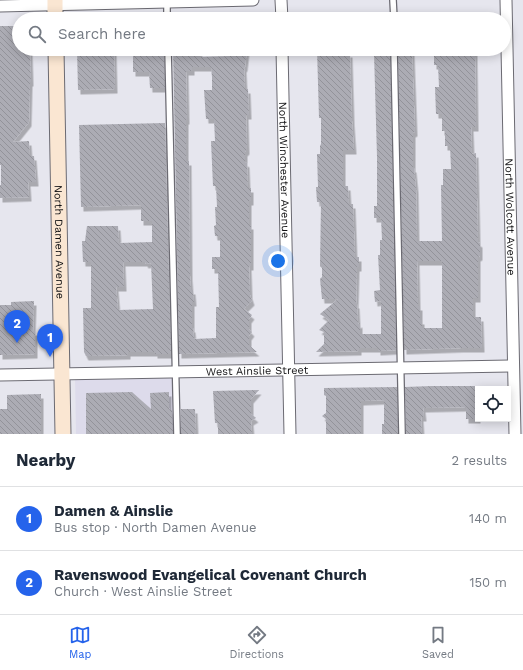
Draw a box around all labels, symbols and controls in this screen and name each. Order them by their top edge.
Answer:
search box [12,12,511,56]
icon: search [26,23,48,45]
text: Search here [58,25,146,43]
street label: North Winchester Avenue [276,102,292,238]
street label: North Wolcott Avenue [502,158,518,276]
street label: North Damen Avenue [51,185,67,299]
your location [268,251,288,271]
pin: 2 [4,310,30,343]
pin: 1 [37,324,63,357]
street label: West Ainslie Street [206,364,309,378]
map controls [475,386,511,422]
button: locate [475,386,511,422]
text: Nearby [16,450,75,470]
text: 2 results [452,453,507,468]
text: Damen & Ainslie [54,502,173,520]
text: 1 [26,511,32,526]
text: 140 m [469,511,507,526]
text: Bus stop · North Damen Avenue [54,520,257,535]
text: Ravenswood Evangelical Covenant Church [54,566,367,584]
text: 2 [25,575,33,590]
text: 150 m [469,575,507,590]
text: Church · West Ainslie Street [54,584,232,599]
tab: Map [69,624,91,661]
tab: Directions [230,624,284,661]
tab: Saved [422,624,454,661]

